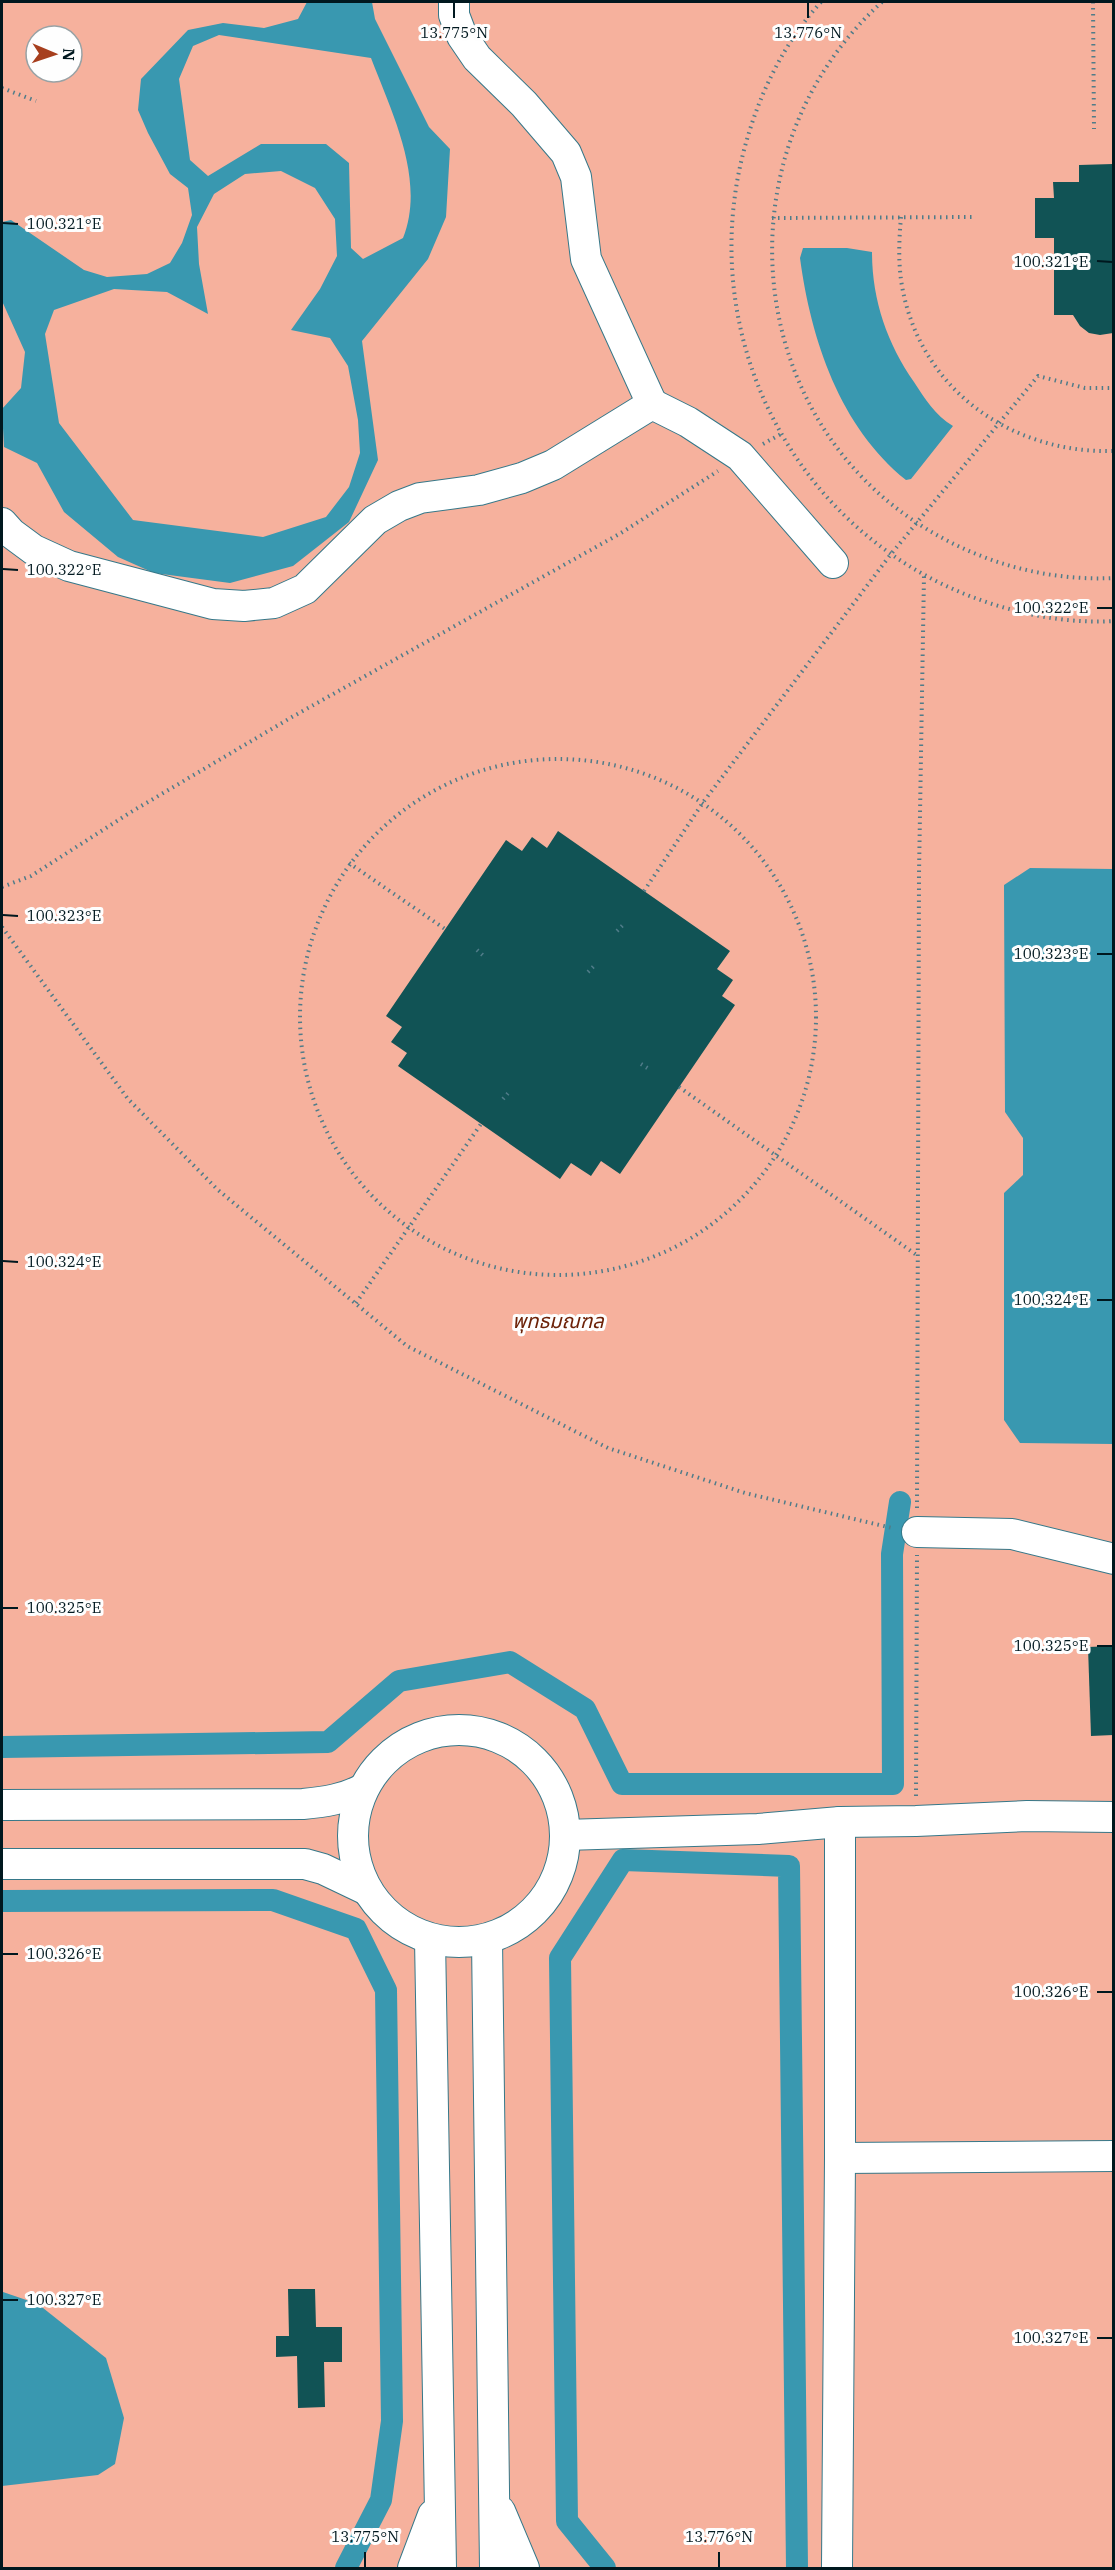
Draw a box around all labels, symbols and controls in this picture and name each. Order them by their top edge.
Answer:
text: 13.775°N [420,23,488,42]
text: 13.776°N [774,23,842,42]
north arrow [24,24,84,84]
text: N [59,48,79,61]
text: 100.321°E [27,214,101,233]
text: 100.321°E [1014,252,1088,271]
text: 100.322°E [27,560,101,579]
text: 100.322°E [1014,598,1088,617]
text: 100.323°E [27,906,101,925]
text: 100.323°E [1014,944,1088,963]
text: 100.324°E [27,1252,101,1271]
text: 100.324°E [1014,1290,1088,1309]
park label: พุทธมณฑล [512,1307,604,1334]
text: 100.325°E [27,1598,101,1617]
text: 100.325°E [1014,1636,1088,1655]
text: 100.326°E [27,1944,101,1963]
text: 100.326°E [1014,1982,1088,2001]
text: 100.327°E [27,2290,101,2309]
text: 100.327°E [1014,2328,1088,2347]
text: 13.775°N [331,2527,399,2546]
text: 13.776°N [685,2527,753,2546]

